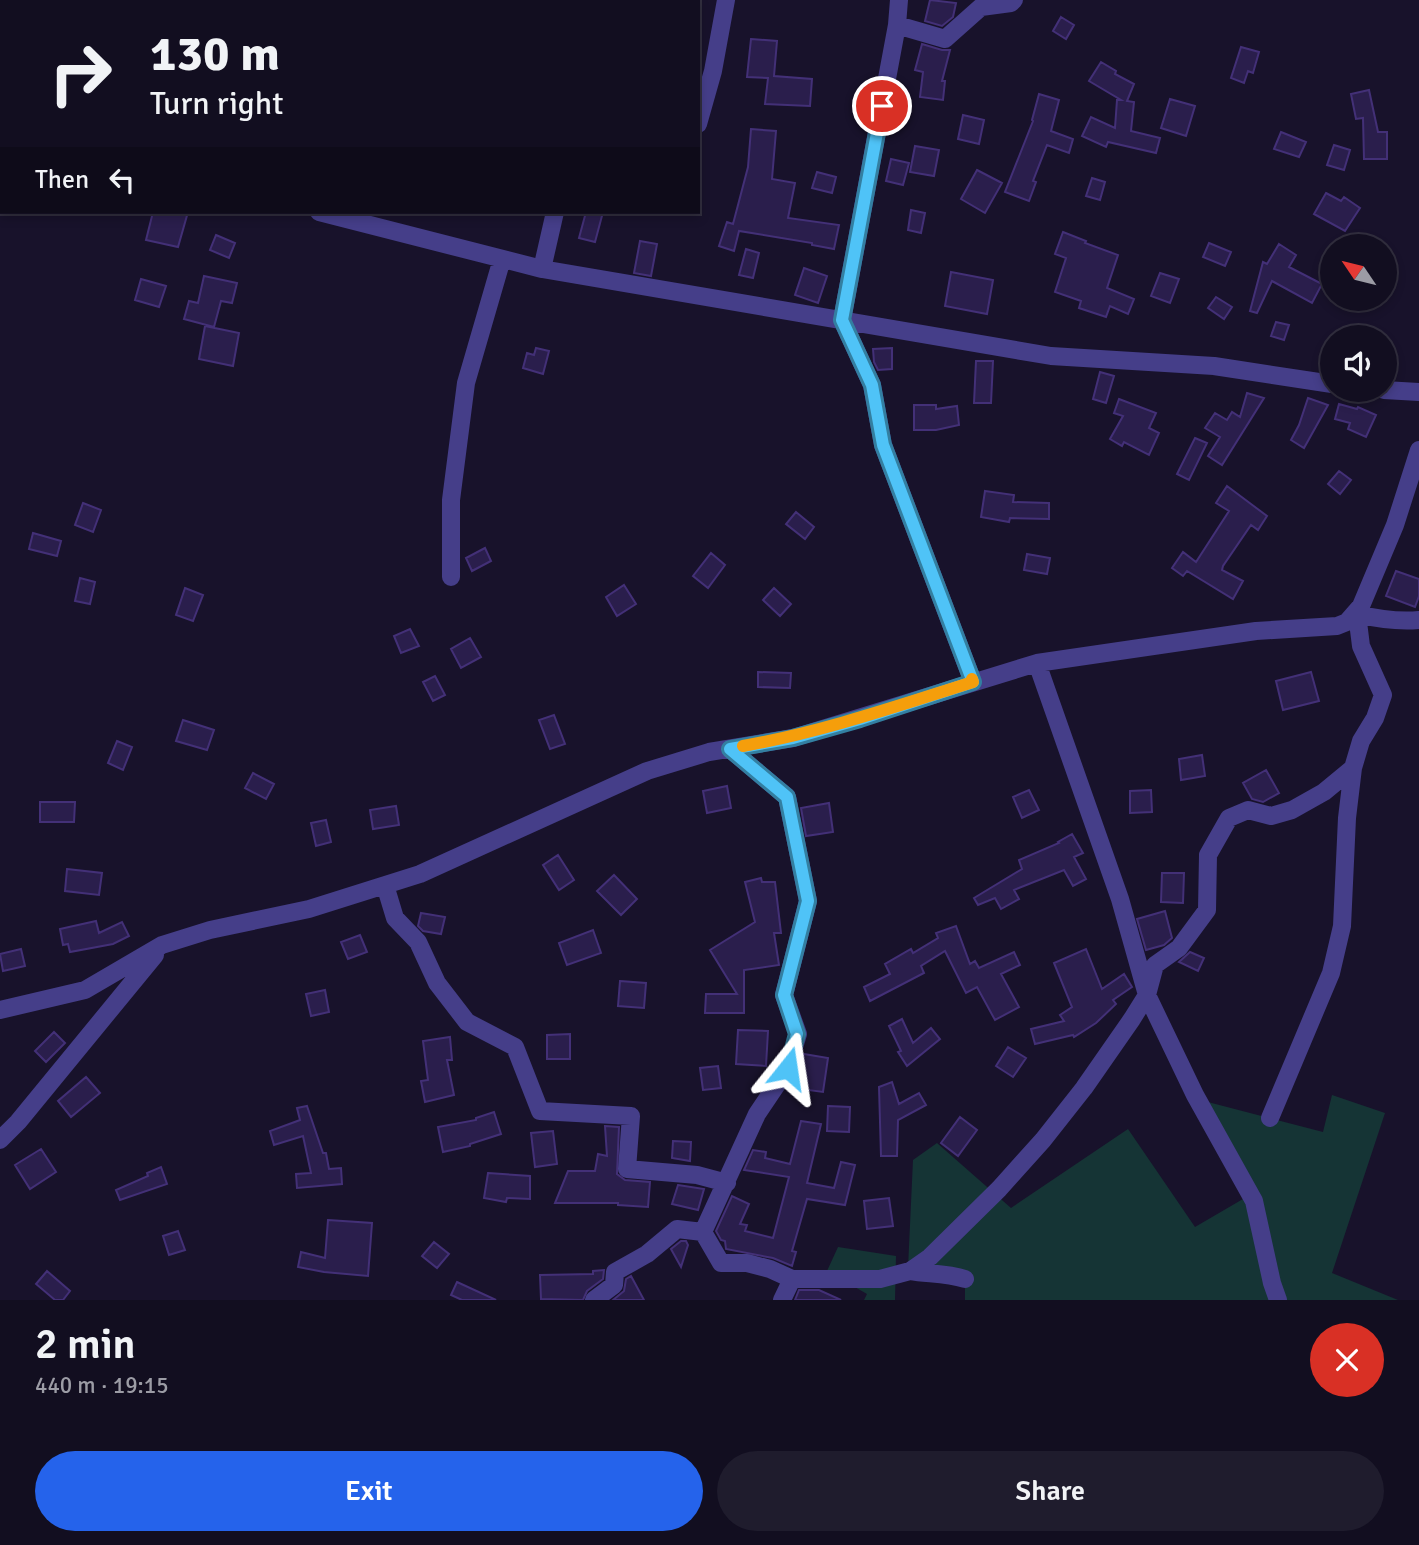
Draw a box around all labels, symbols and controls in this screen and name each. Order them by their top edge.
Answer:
text: 130 m [150,24,280,84]
icon: right [35,28,126,119]
pin [852,76,912,136]
text: Turn right [150,84,283,123]
icon: arrive [863,87,901,125]
icon: left [103,161,141,199]
text: Then [35,164,89,196]
north arrow [1320,234,1396,312]
map controls [1320,234,1397,402]
button: sound [1320,325,1397,402]
position arrow [751,1031,825,1105]
text: 2 min [35,1319,136,1370]
button: close [1310,1323,1384,1397]
text: 440 m · 19:15 [35,1371,169,1400]
button: Exit [35,1451,703,1531]
button: Share [717,1451,1384,1531]

